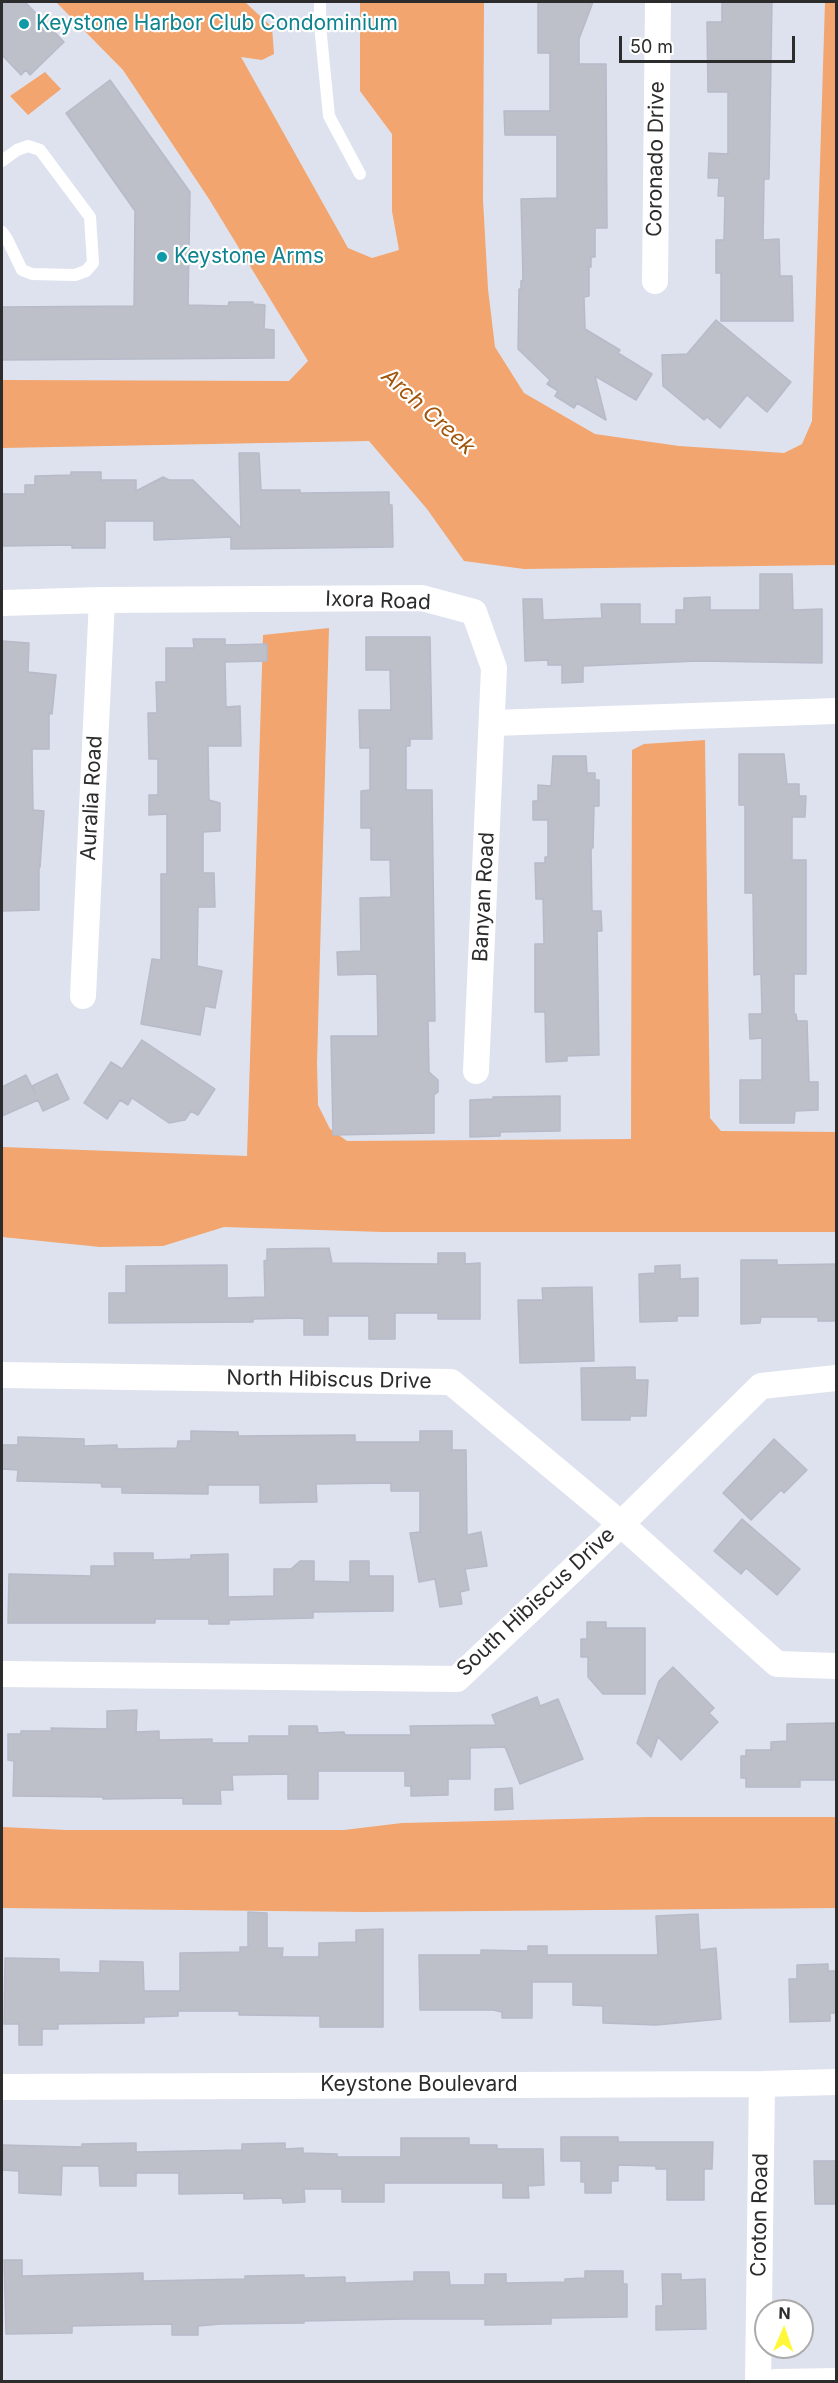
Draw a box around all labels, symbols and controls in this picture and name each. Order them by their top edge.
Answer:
place label: Keystone Harbor Club Condominium [36,11,398,37]
marker: Keystone Harbor Club Condominium [17,17,31,31]
scale bar [622,24,798,62]
text: 50 m [630,36,673,57]
street label: Coronado Drive [642,81,670,237]
place label: Keystone Arms [174,244,324,270]
marker: Keystone Arms [155,250,169,264]
water label: Arch Creek [376,363,480,461]
street label: Ixora Road [325,587,431,615]
street label: Auralia Road [76,735,108,861]
street label: Banyan Road [468,831,500,963]
street label: North Hibiscus Drive [226,1366,432,1394]
street label: South Hibiscus Drive [452,1522,620,1682]
street label: Keystone Boulevard [320,2072,518,2098]
street label: Croton Road [746,2153,774,2277]
north arrow [754,2299,814,2359]
text: N [778,2303,791,2323]

